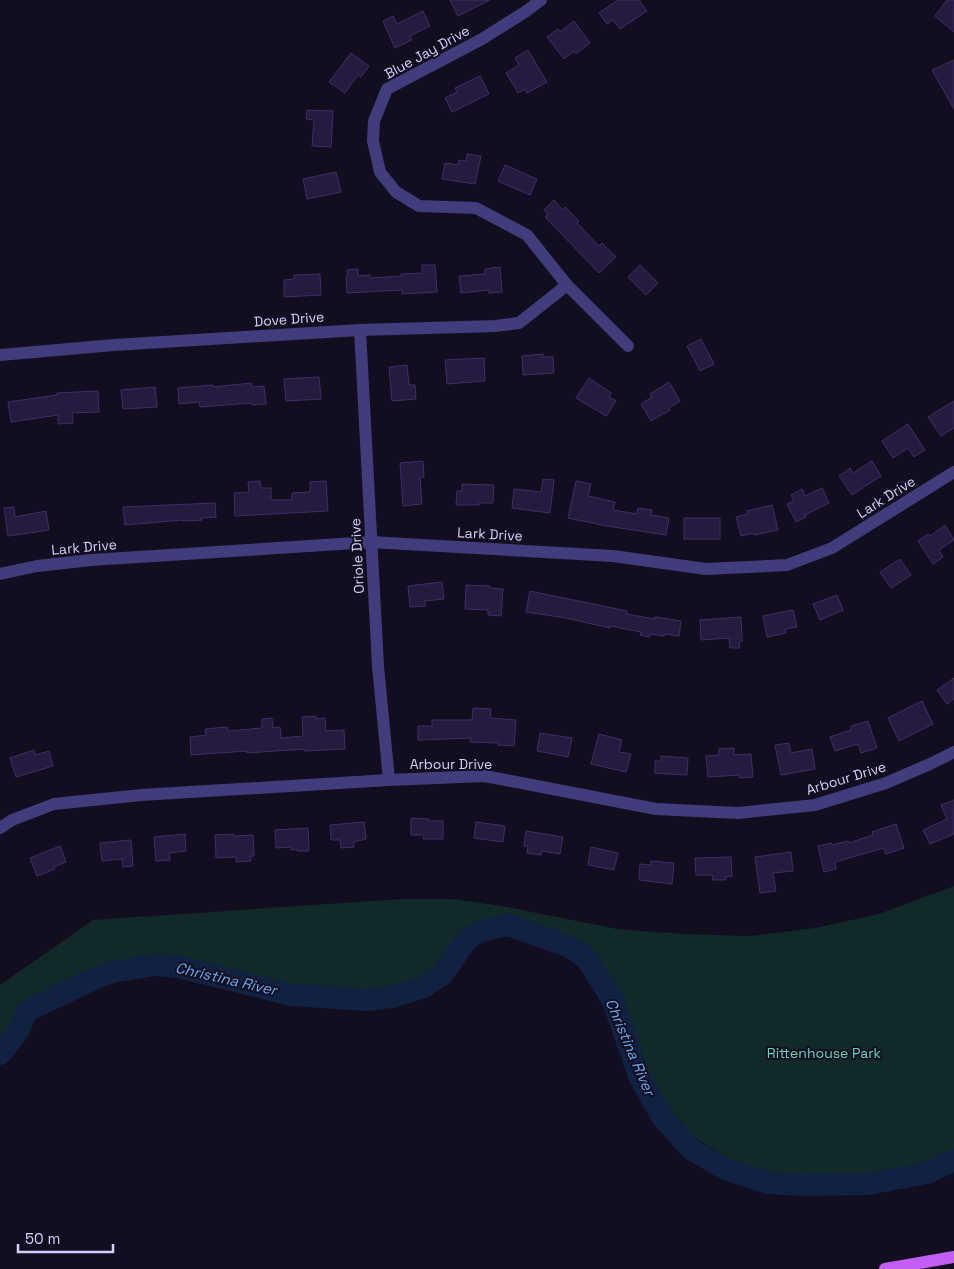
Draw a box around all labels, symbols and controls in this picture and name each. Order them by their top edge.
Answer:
street label: Blue Jay Drive [381,21,473,83]
street label: Dove Drive [253,308,325,330]
street label: Lark Drive [853,472,919,522]
street label: Oriole Drive [346,518,368,594]
street label: Lark Drive [457,523,523,545]
street label: Lark Drive [51,535,117,559]
street label: Arbour Drive [410,755,492,773]
street label: Arbour Drive [804,757,888,799]
water label: Christina River [174,958,280,1000]
water label: Christina River [601,995,660,1099]
park label: Rittenhouse Park [767,1044,882,1062]
scale bar [18,1222,112,1254]
text: 50 m [25,1229,60,1248]

